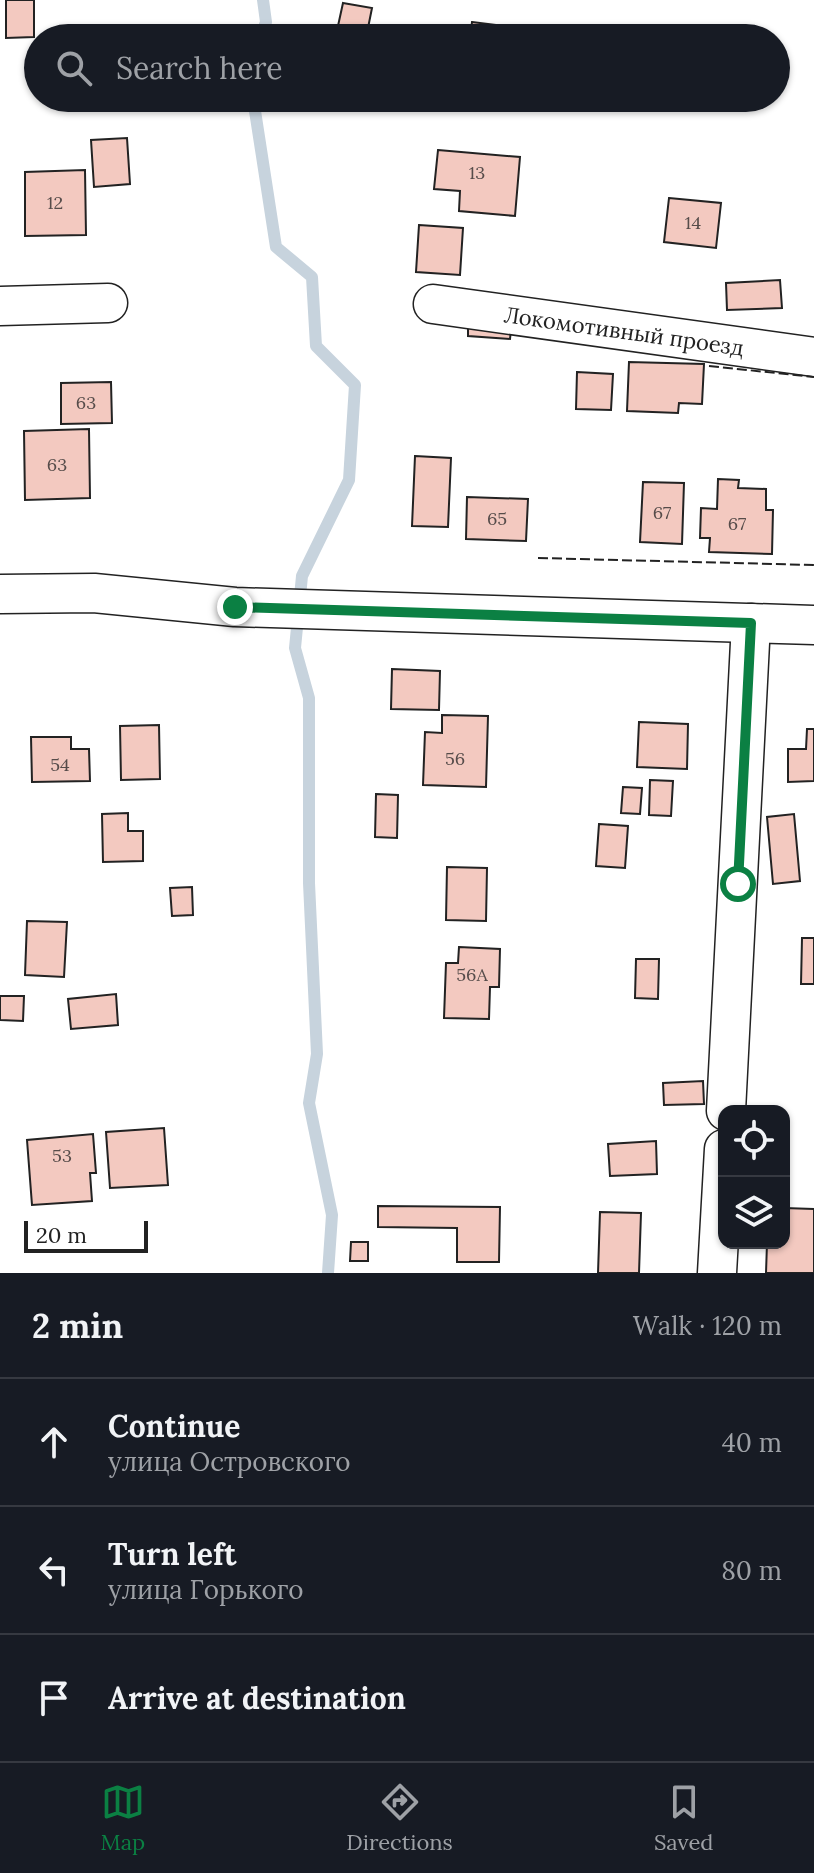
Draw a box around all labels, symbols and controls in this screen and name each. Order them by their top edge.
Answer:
search box [24,24,790,112]
icon: search [52,46,96,90]
text: Search here [116,49,283,87]
house number: 13 [469,161,485,184]
house number: 12 [47,191,63,214]
house number: 14 [685,211,701,234]
street label: Локомотивный проезд [502,300,746,362]
house number: 63 [76,391,96,414]
house number: 63 [47,453,67,476]
house number: 67 [653,501,671,524]
house number: 65 [487,507,507,530]
house number: 67 [728,512,746,535]
route end [217,589,253,625]
house number: 56 [445,747,465,770]
house number: 54 [50,753,70,776]
route start [720,866,756,902]
house number: 56А [456,963,488,986]
map controls [718,1105,790,1249]
button: locate [718,1105,790,1177]
house number: 53 [52,1144,72,1167]
button: layers [718,1177,790,1249]
scale bar [24,1217,148,1253]
text: 20 m [36,1221,87,1249]
text: 2 min [32,1304,123,1347]
text: Walk · 120 m [633,1309,782,1342]
text: Continue [108,1407,240,1445]
icon: ahead [32,1420,76,1464]
text: 40 m [722,1426,782,1459]
text: улица Островского [108,1445,351,1478]
text: Turn left [108,1535,236,1573]
icon: left [32,1548,76,1592]
text: 80 m [721,1554,782,1587]
text: улица Горького [108,1573,303,1606]
icon: arrive [32,1676,76,1720]
text: Arrive at destination [108,1679,406,1717]
tab: Map [101,1780,145,1856]
tab: Directions [346,1780,453,1856]
tab: Saved [654,1780,713,1856]

